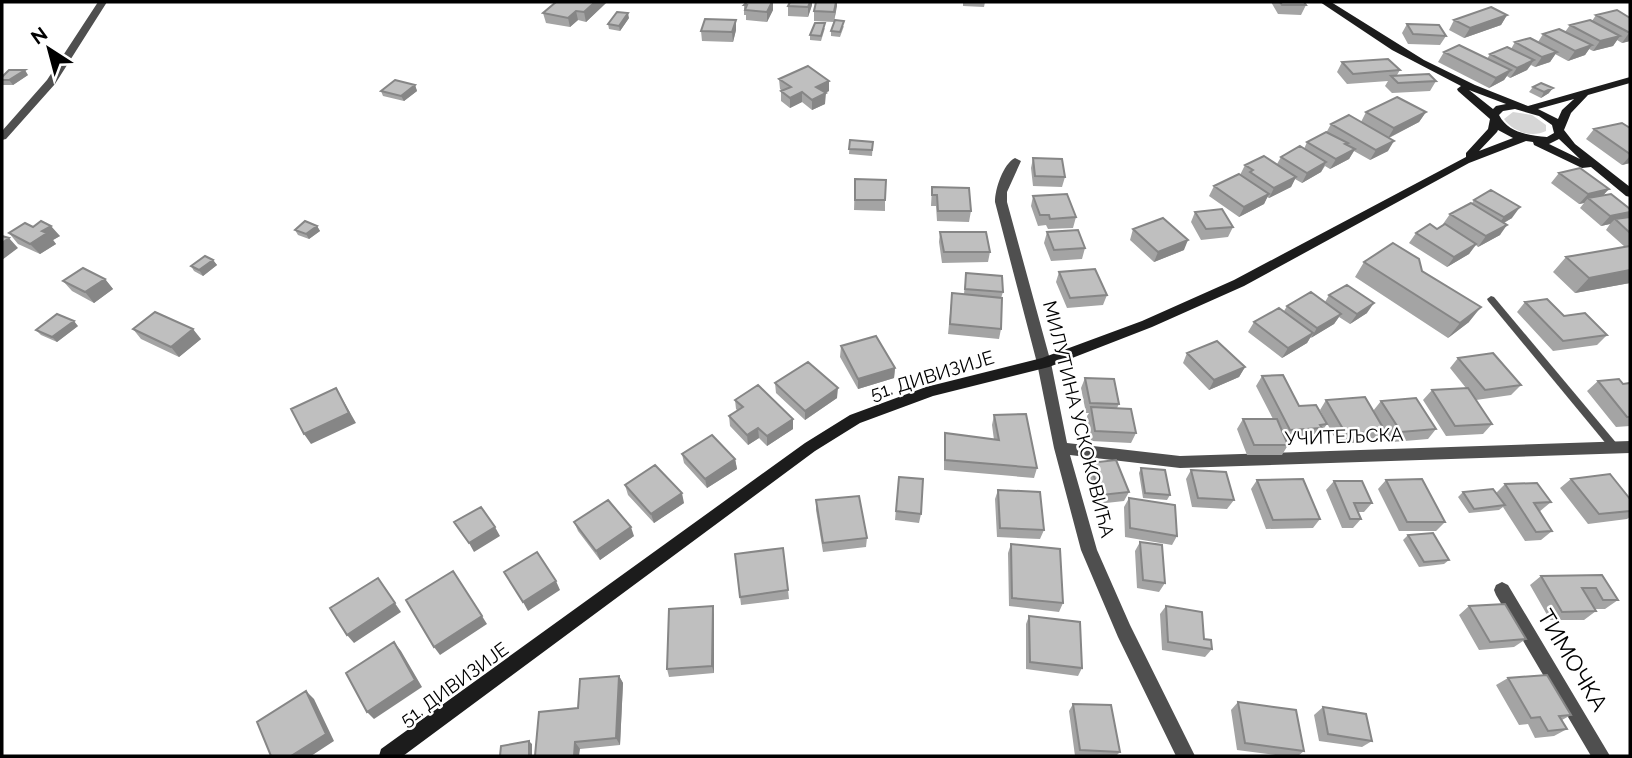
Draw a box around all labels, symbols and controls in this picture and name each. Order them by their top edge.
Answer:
north arrow [14,14,84,84]
text: N [27,22,51,48]
street label: МИЛУТИНА УСКОКОВИЋА [1039,298,1119,540]
street label: 51. ДИВИЗИЈЕ [867,346,997,404]
street label: УЧИТЕЉСКА [1284,423,1404,449]
street label: ТИМОЧКА [1532,604,1614,716]
street label: 51. ДИВИЗИЈЕ [396,637,512,731]

